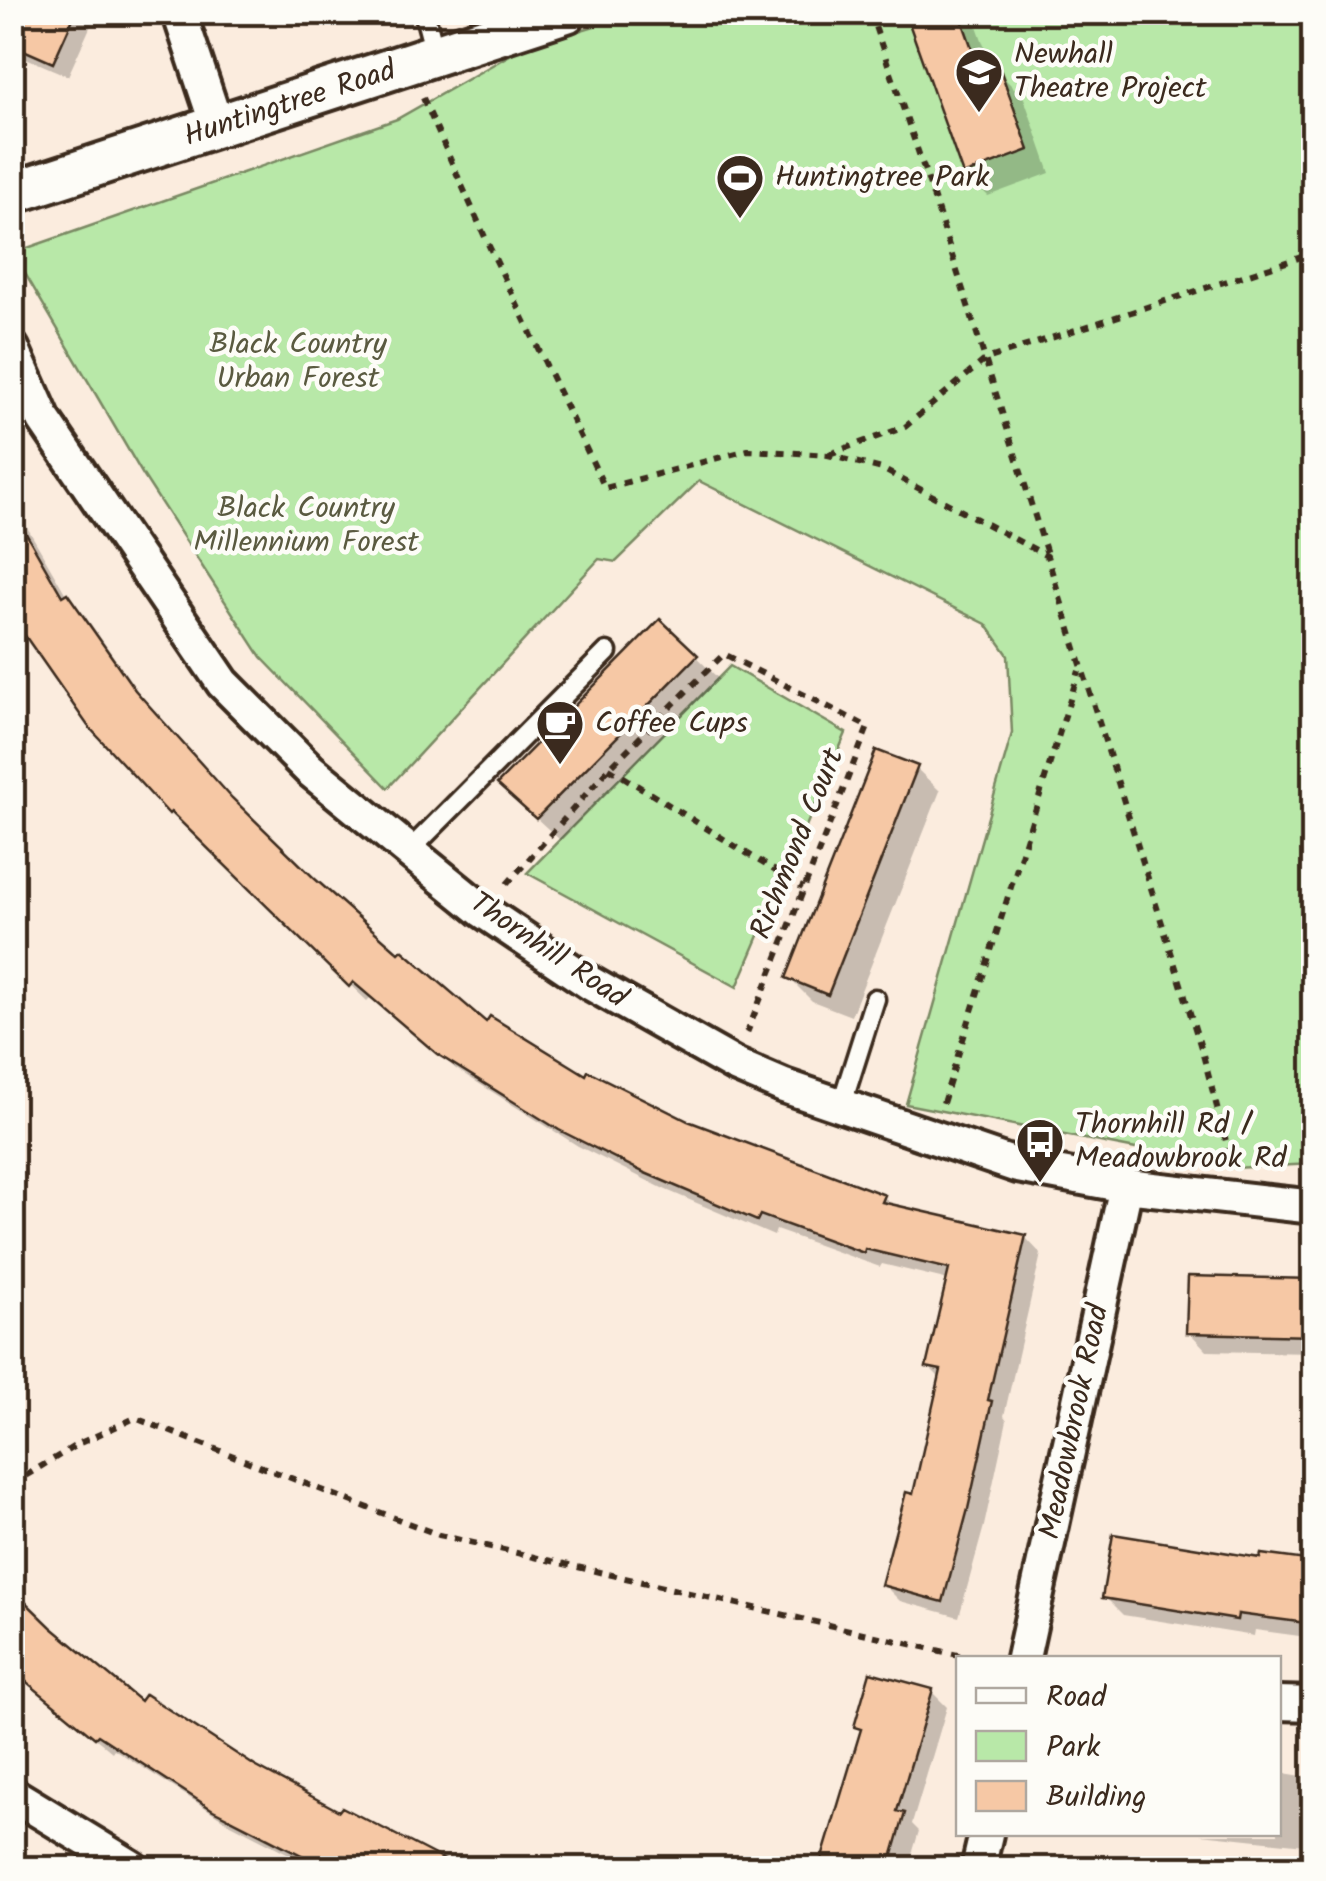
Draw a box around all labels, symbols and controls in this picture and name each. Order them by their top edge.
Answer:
place label: Newhall Theatre Project [1014,31,1207,113]
school or university icon: Newhall Theatre Project [953,46,1005,114]
street label: Huntingtree Road [178,47,403,161]
sports icon: Huntingtree Park [714,152,766,220]
place label: Huntingtree Park [775,154,990,202]
park label: Black Country Urban Forest [209,321,388,403]
park label: Black Country Millennium Forest [193,485,419,567]
cafe icon: Coffee Cups [534,698,586,766]
place label: Coffee Cups [595,700,748,748]
street label: Richmond Court [738,741,858,947]
street label: Thornhill Road [459,880,638,1022]
place label: Thornhill Rd / Meadowbrook Rd [1075,1101,1287,1183]
bus stop icon: Thornhill Rd / Meadowbrook Rd [1014,1116,1066,1184]
street label: Meadowbrook Road [1027,1299,1124,1544]
legend [956,1656,1281,1836]
text: Road [1046,1674,1107,1722]
text: Park [1046,1724,1101,1772]
text: Building [1046,1774,1146,1822]

